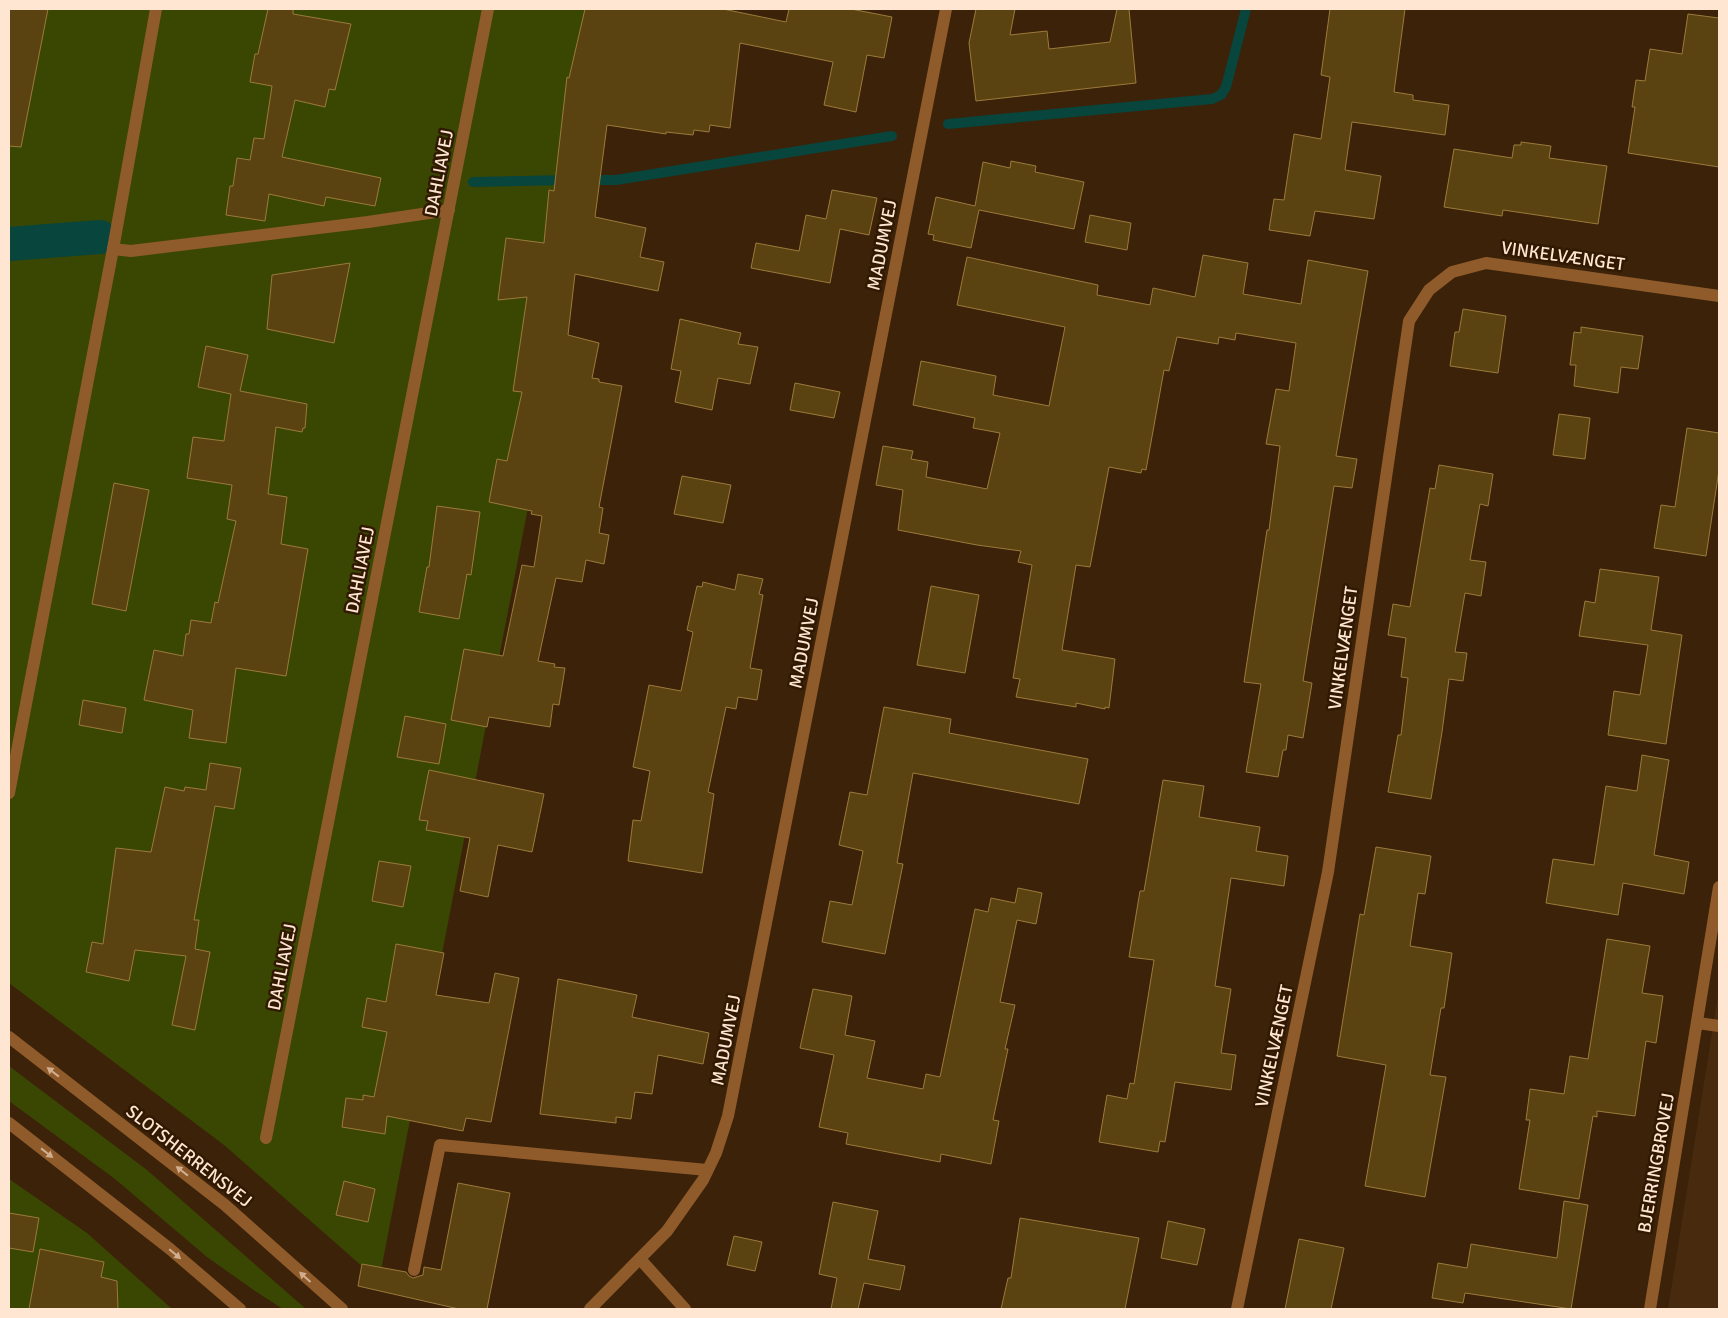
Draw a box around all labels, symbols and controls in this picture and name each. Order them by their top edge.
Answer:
street label: DAHLIAVEJ [420,128,458,218]
street label: MADUMVEJ [862,198,902,292]
street label: VINKELVÆNGET [1500,236,1626,276]
street label: DAHLIAVEJ [341,525,379,615]
street label: VINKELVÆNGET [1323,585,1363,711]
street label: MADUMVEJ [784,596,824,690]
street label: DAHLIAVEJ [263,922,301,1012]
street label: VINKELVÆNGET [1250,983,1298,1109]
street label: MADUMVEJ [706,993,746,1087]
one-way arrow [47,1066,60,1077]
street label: BJERRINGBROVEJ [1633,1091,1679,1235]
street label: SLOTSHERRENSVEJ [122,1100,256,1212]
one-way arrow [40,1148,53,1159]
one-way arrow [176,1166,189,1177]
one-way arrow [168,1248,181,1259]
one-way arrow [300,1271,312,1283]

